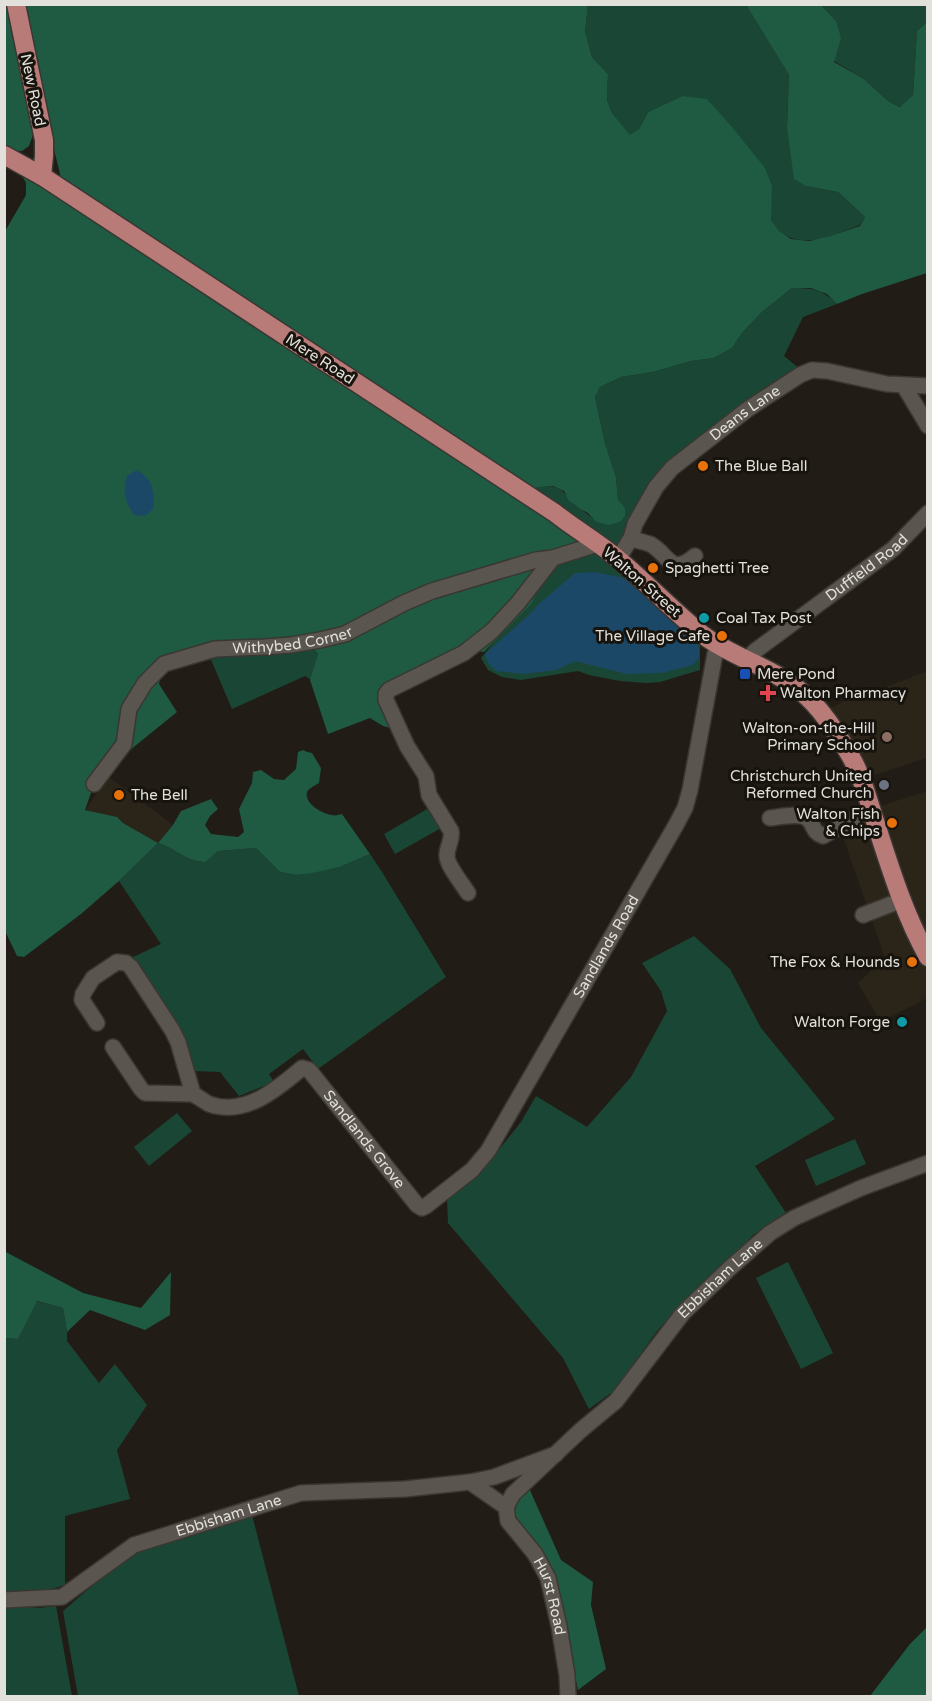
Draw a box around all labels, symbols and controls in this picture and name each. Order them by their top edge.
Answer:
street label: New Road [17,52,49,128]
street label: Mere Road [282,330,358,388]
street label: Deans Lane [706,381,784,445]
place label: The Blue Ball [715,457,807,475]
marker: The Blue Ball [696,459,710,473]
street label: Duffield Road [822,530,912,605]
street label: Walton Street [599,543,685,621]
place label: Spaghetti Tree [665,559,769,577]
marker: Spaghetti Tree [646,561,660,575]
place label: Coal Tax Post [716,609,812,627]
marker: Coal Tax Post [697,611,711,625]
street label: Withybed Corner [232,622,356,657]
place label: The Village Cafe [595,627,710,645]
marker: The Village Cafe [715,629,729,643]
place label: Mere Pond [757,665,835,683]
marker: Mere Pond [738,667,752,681]
place label: Walton Pharmacy [780,684,906,702]
marker: Walton Pharmacy [761,686,775,700]
place label: Walton-on-the-Hill Primary School [742,719,875,754]
marker: Walton-on-the-Hill Primary School [880,730,894,744]
place label: Christchurch United Reformed Church [730,767,872,802]
marker: Christchurch United Reformed Church [877,778,891,792]
place label: The Bell [131,786,188,804]
marker: The Bell [112,788,126,802]
place label: Walton Fish & Chips [796,805,880,840]
marker: Walton Fish & Chips [885,816,899,830]
street label: Sandlands Road [569,892,643,1001]
place label: The Fox & Hounds [770,953,900,971]
marker: The Fox & Hounds [905,955,919,969]
place label: Walton Forge [794,1013,890,1031]
marker: Walton Forge [895,1015,909,1029]
street label: Sandlands Grove [320,1086,409,1192]
street label: Ebbisham Lane [674,1235,766,1322]
street label: Ebbisham Lane [174,1491,284,1540]
street label: Hurst Road [529,1554,569,1636]

